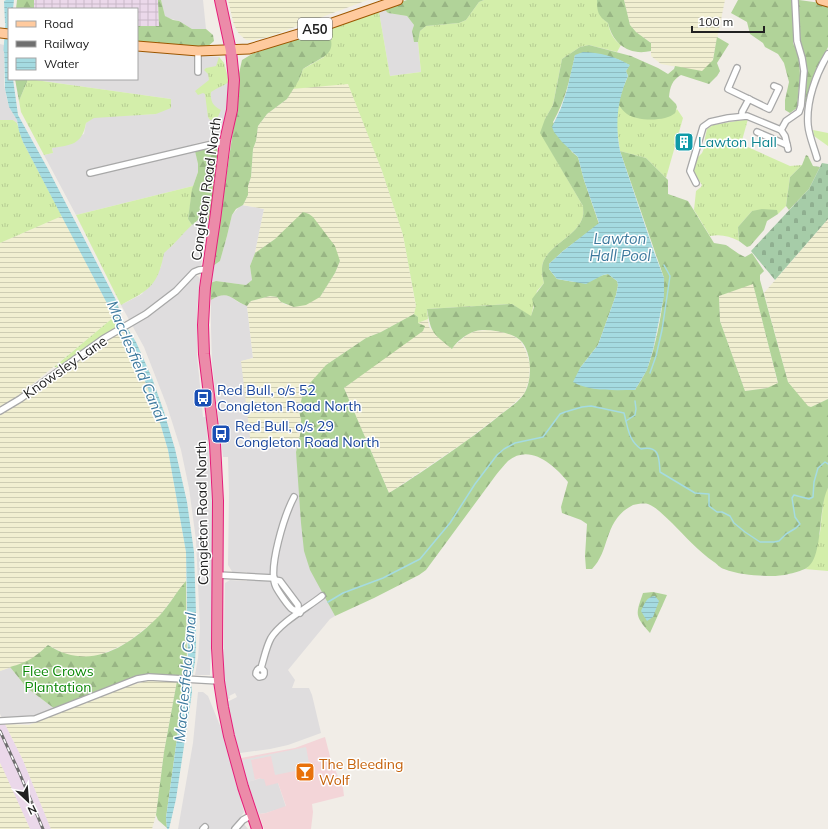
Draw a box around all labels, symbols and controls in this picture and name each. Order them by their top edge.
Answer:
legend [8,8,138,80]
scale bar [692,8,764,34]
text: 100 m [698,14,733,29]
text: Road [44,16,73,31]
road number: A50 [298,18,332,40]
text: Railway [44,36,90,51]
text: Water [44,56,80,71]
street label: Congleton Road North [187,116,225,262]
building icon: Lawton Hall [673,131,695,153]
place label: Lawton Hall [698,133,777,151]
water label: Lawton Hall Pool [589,229,651,265]
water label: Macclesfield Canal [103,298,171,425]
street label: Knowsley Lane [20,332,110,402]
place label: Red Bull, o/s 52 Congleton Road North [217,381,361,415]
bus stop icon: Red Bull, o/s 52 Congleton Road North [192,387,214,409]
place label: Red Bull, o/s 29 Congleton Road North [235,417,379,451]
bus stop icon: Red Bull, o/s 29 Congleton Road North [210,423,232,445]
street label: Congleton Road North [192,441,212,585]
water label: Macclesfield Canal [170,611,200,742]
park label: Flee Crows Plantation [22,662,94,696]
place label: The Bleeding Wolf [319,755,403,789]
bar icon: The Bleeding Wolf [294,761,316,783]
north arrow [8,781,48,821]
text: N [26,802,39,818]

